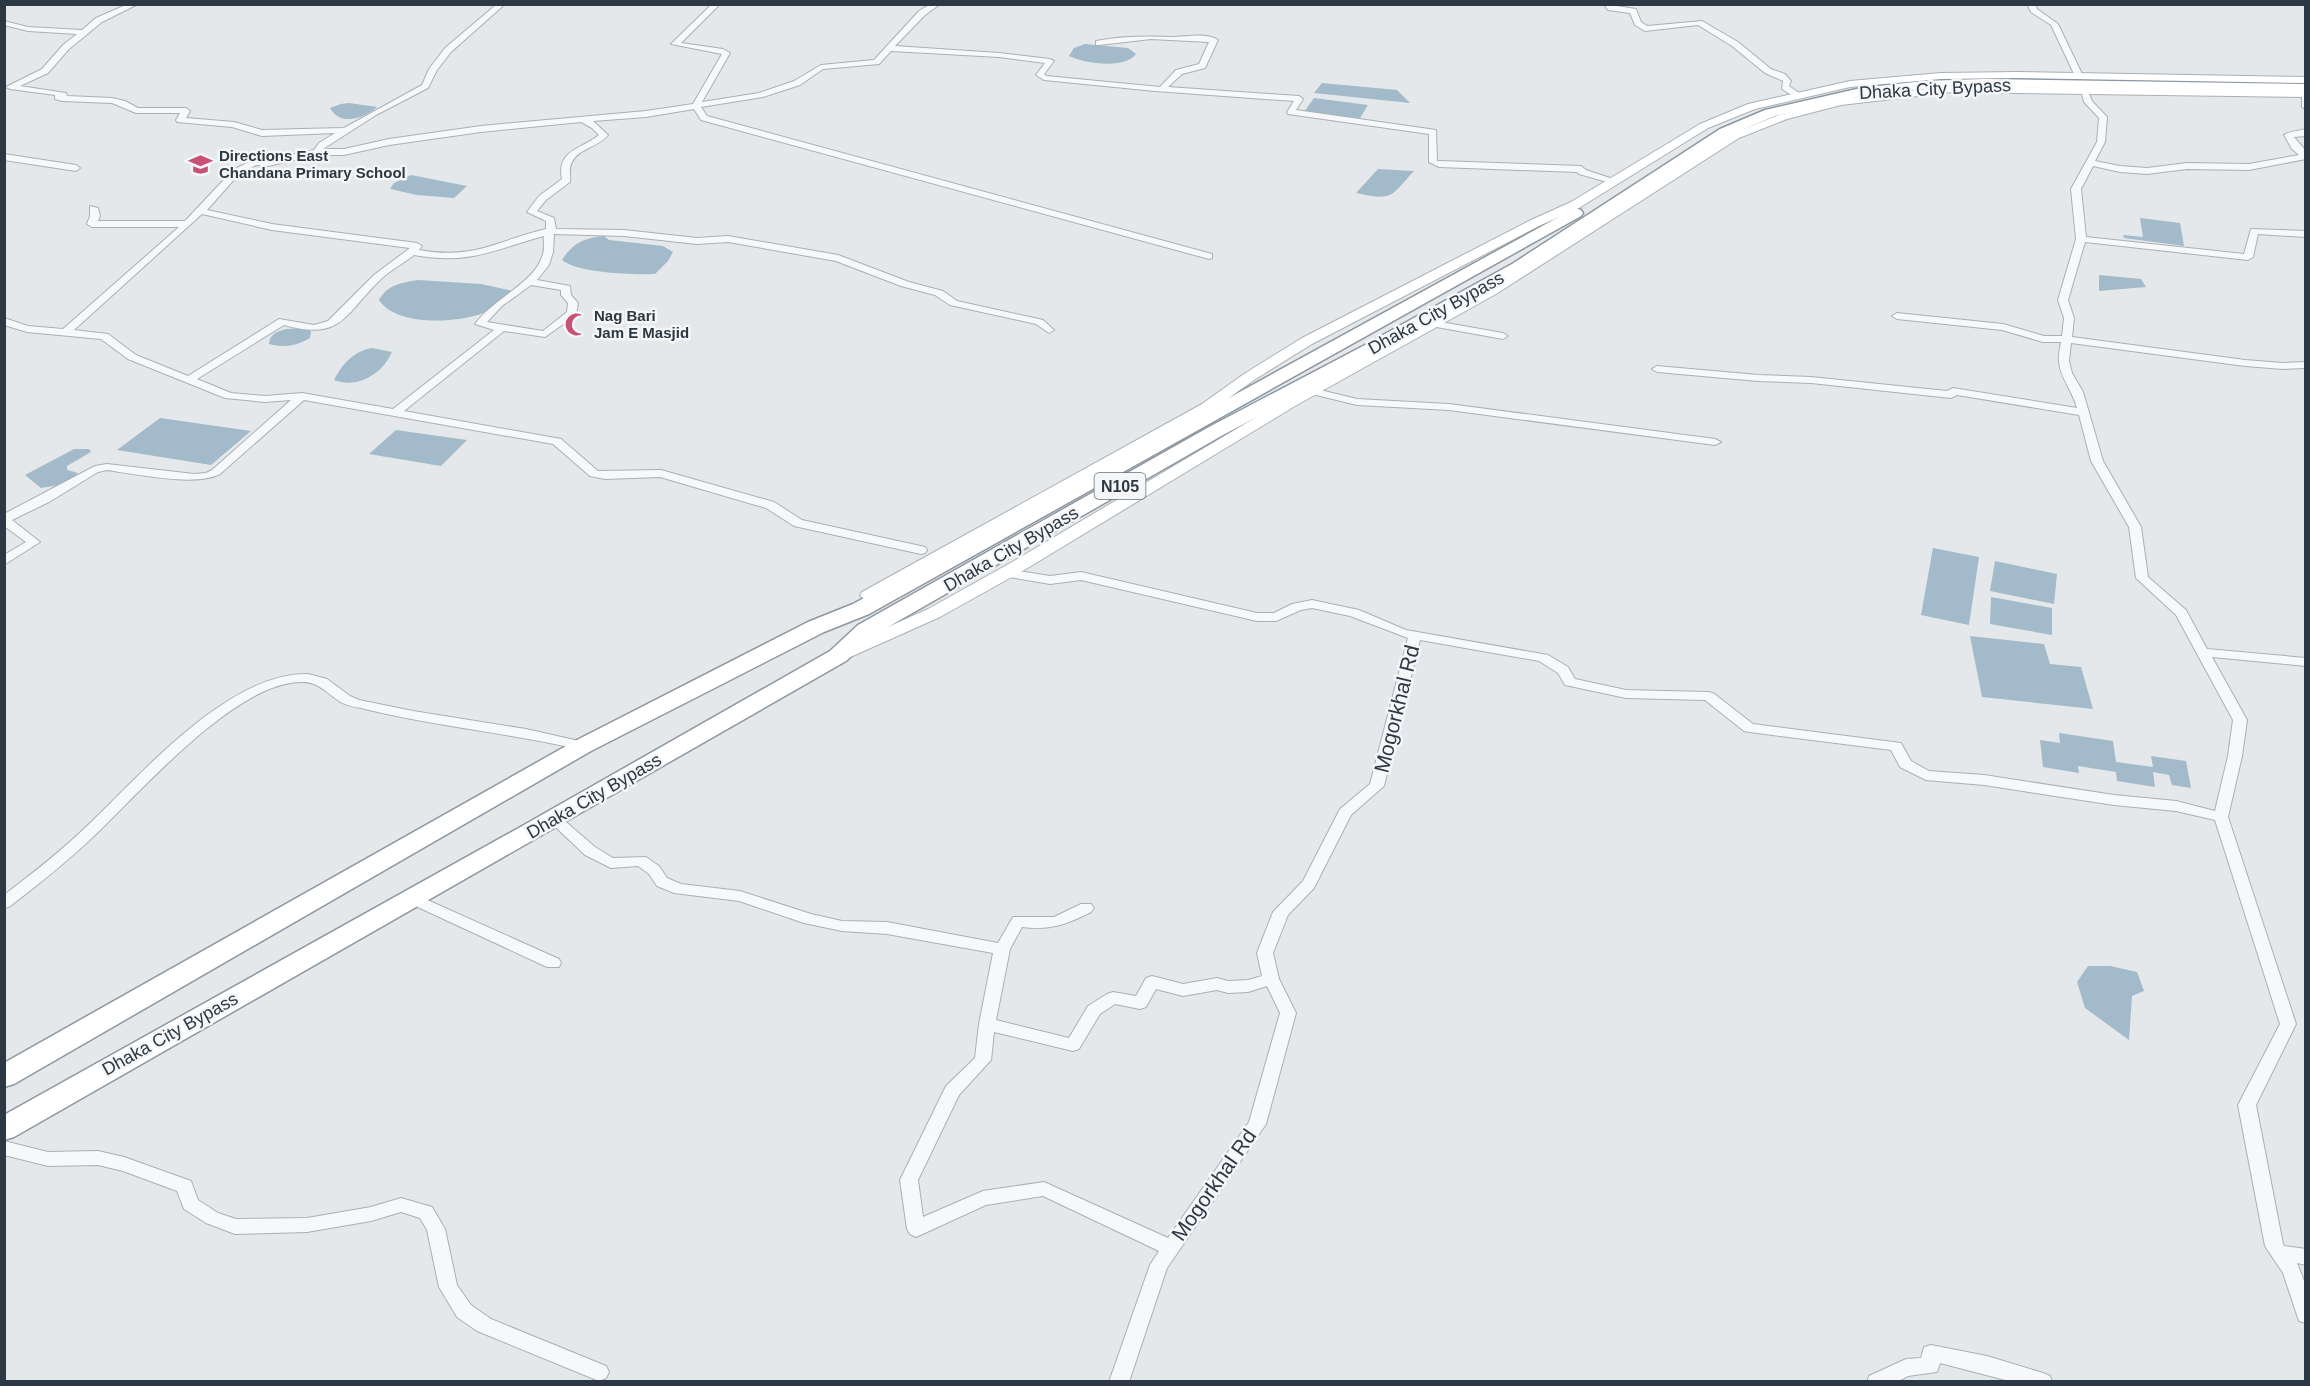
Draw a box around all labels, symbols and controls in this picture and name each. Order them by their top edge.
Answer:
street label: Dhaka City Bypass [1859,75,2011,103]
place label: Directions East Chandana Primary School [219,147,406,181]
school or university icon: Directions East Chandana Primary School [188,152,214,178]
street label: Dhaka City Bypass [1365,267,1507,359]
place label: Nag Bari Jam E Masjid [594,307,689,341]
mosque icon: Nag Bari Jam E Masjid [563,312,589,338]
road number: N105 [1094,473,1146,499]
street label: Dhaka City Bypass [940,502,1082,596]
street label: Mogorkhal Rd [1370,643,1423,775]
street label: Dhaka City Bypass [523,749,665,843]
street label: Dhaka City Bypass [99,988,241,1080]
street label: Mogorkhal Rd [1167,1125,1261,1245]

